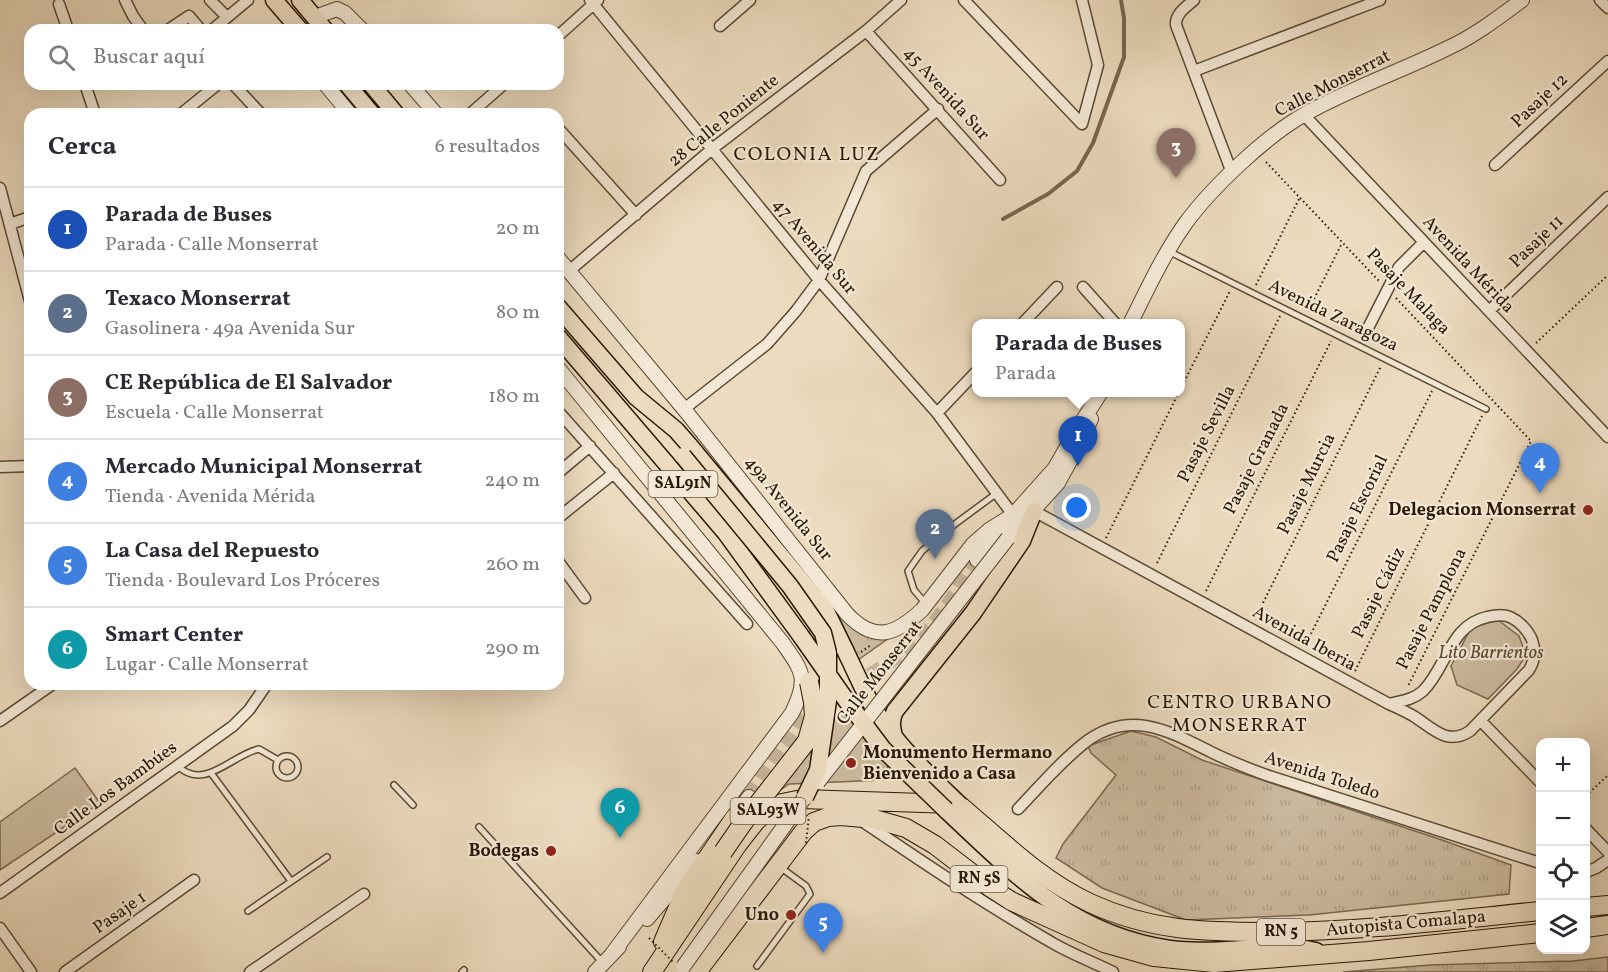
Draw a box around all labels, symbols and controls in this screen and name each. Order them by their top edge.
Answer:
search box [24,24,564,90]
icon: search [45,41,78,74]
text: Buscar aquí [93,42,205,73]
street label: 45 Avenida Sur [897,42,995,147]
street label: Calle Monserrat [1271,44,1395,124]
street label: Pasaje 12 [1506,68,1574,134]
street label: 28 Calle Poniente [663,69,785,173]
pin: 3 [1156,128,1196,178]
text: Cerca [48,129,117,165]
text: 6 resultados [435,133,540,161]
district label: COLONIA LUZ [734,141,880,169]
street label: 47 Avenida Sur [766,193,862,301]
text: Parada de Buses [105,200,272,231]
street label: Pasaje 11 [1504,210,1570,274]
street label: Avenida Mérida [1416,211,1520,319]
text: 1 [63,215,72,243]
text: 20 m [496,215,540,243]
text: Parada · Calle Monserrat [105,231,319,259]
street label: Pasaje Malaga [1360,243,1456,341]
street label: Avenida Zaragoza [1264,274,1402,358]
text: Texaco Monserrat [105,284,291,315]
text: 2 [62,299,73,327]
text: 80 m [496,299,540,327]
text: Gasolinera · 49a Avenida Sur [105,315,355,343]
popup [972,319,1185,397]
text: Parada de Buses [995,329,1162,360]
text: Parada [995,360,1056,388]
text: CE República de El Salvador [105,368,392,399]
street label: Pasaje Sevilla [1172,381,1242,487]
text: 3 [62,383,73,411]
text: 180 m [488,383,540,411]
text: Escuela · Calle Monserrat [105,399,324,427]
street label: Pasaje Granada [1218,399,1296,519]
pin: 1 [1058,416,1098,466]
street label: Pasaje Murcia [1272,429,1342,539]
pin: 4 [1520,444,1560,493]
street label: 49a Avenida Sur [738,451,838,567]
street label: Pasaje Escorial [1321,451,1395,567]
text: Mercado Municipal Monserrat [105,452,422,483]
text: 4 [61,467,74,495]
text: 240 m [485,467,540,495]
road number: SAL91N [648,471,718,497]
text: Tienda · Avenida Mérida [105,483,316,511]
your location [1062,493,1091,522]
place label: Delegacion Monserrat [1388,498,1576,523]
marker: Delegacion Monserrat [1581,503,1595,517]
pin: 2 [916,510,954,559]
text: La Casa del Repuesto [105,536,319,567]
street label: Pasaje Cádiz [1346,543,1412,643]
street label: Pasaje Pamplona [1391,544,1473,674]
text: 5 [63,551,72,579]
text: 260 m [485,551,540,579]
text: Tienda · Boulevard Los Próceres [105,567,380,595]
street label: Avenida Iberia [1248,600,1360,678]
street label: Calle Monserrat [831,615,929,731]
text: Smart Center [105,620,243,651]
text: 6 [62,635,73,663]
text: 290 m [485,635,540,663]
park label: Lito Barrientos [1438,641,1544,666]
text: Lugar · Calle Monserrat [105,651,309,679]
district label: CENTRO URBANO MONSERRAT [1147,689,1333,740]
street label: Calle Los Bambúes [49,736,183,842]
map controls [1536,738,1590,954]
button: + [1536,738,1590,792]
place label: Monumento Hermano Bienvenido a Casa [863,741,1052,787]
street label: Avenida Toledo [1261,746,1383,806]
marker: Monumento Hermano Bienvenido a Casa [844,756,858,770]
pin: 6 [600,788,640,838]
button: − [1536,792,1590,846]
road number: SAL93W [730,798,806,824]
place label: Bodegas [468,839,539,864]
marker: Bodegas [544,844,558,858]
button: locate [1536,846,1590,900]
road number: RN 5S [950,866,1008,892]
street label: Pasaje 1 [88,885,152,941]
button: layers [1536,900,1590,954]
place label: Uno [745,903,779,928]
pin: 5 [804,904,842,953]
street label: Autopista Comalapa [1325,905,1487,943]
marker: Uno [784,908,798,922]
road number: RN 5 [1257,919,1305,945]

